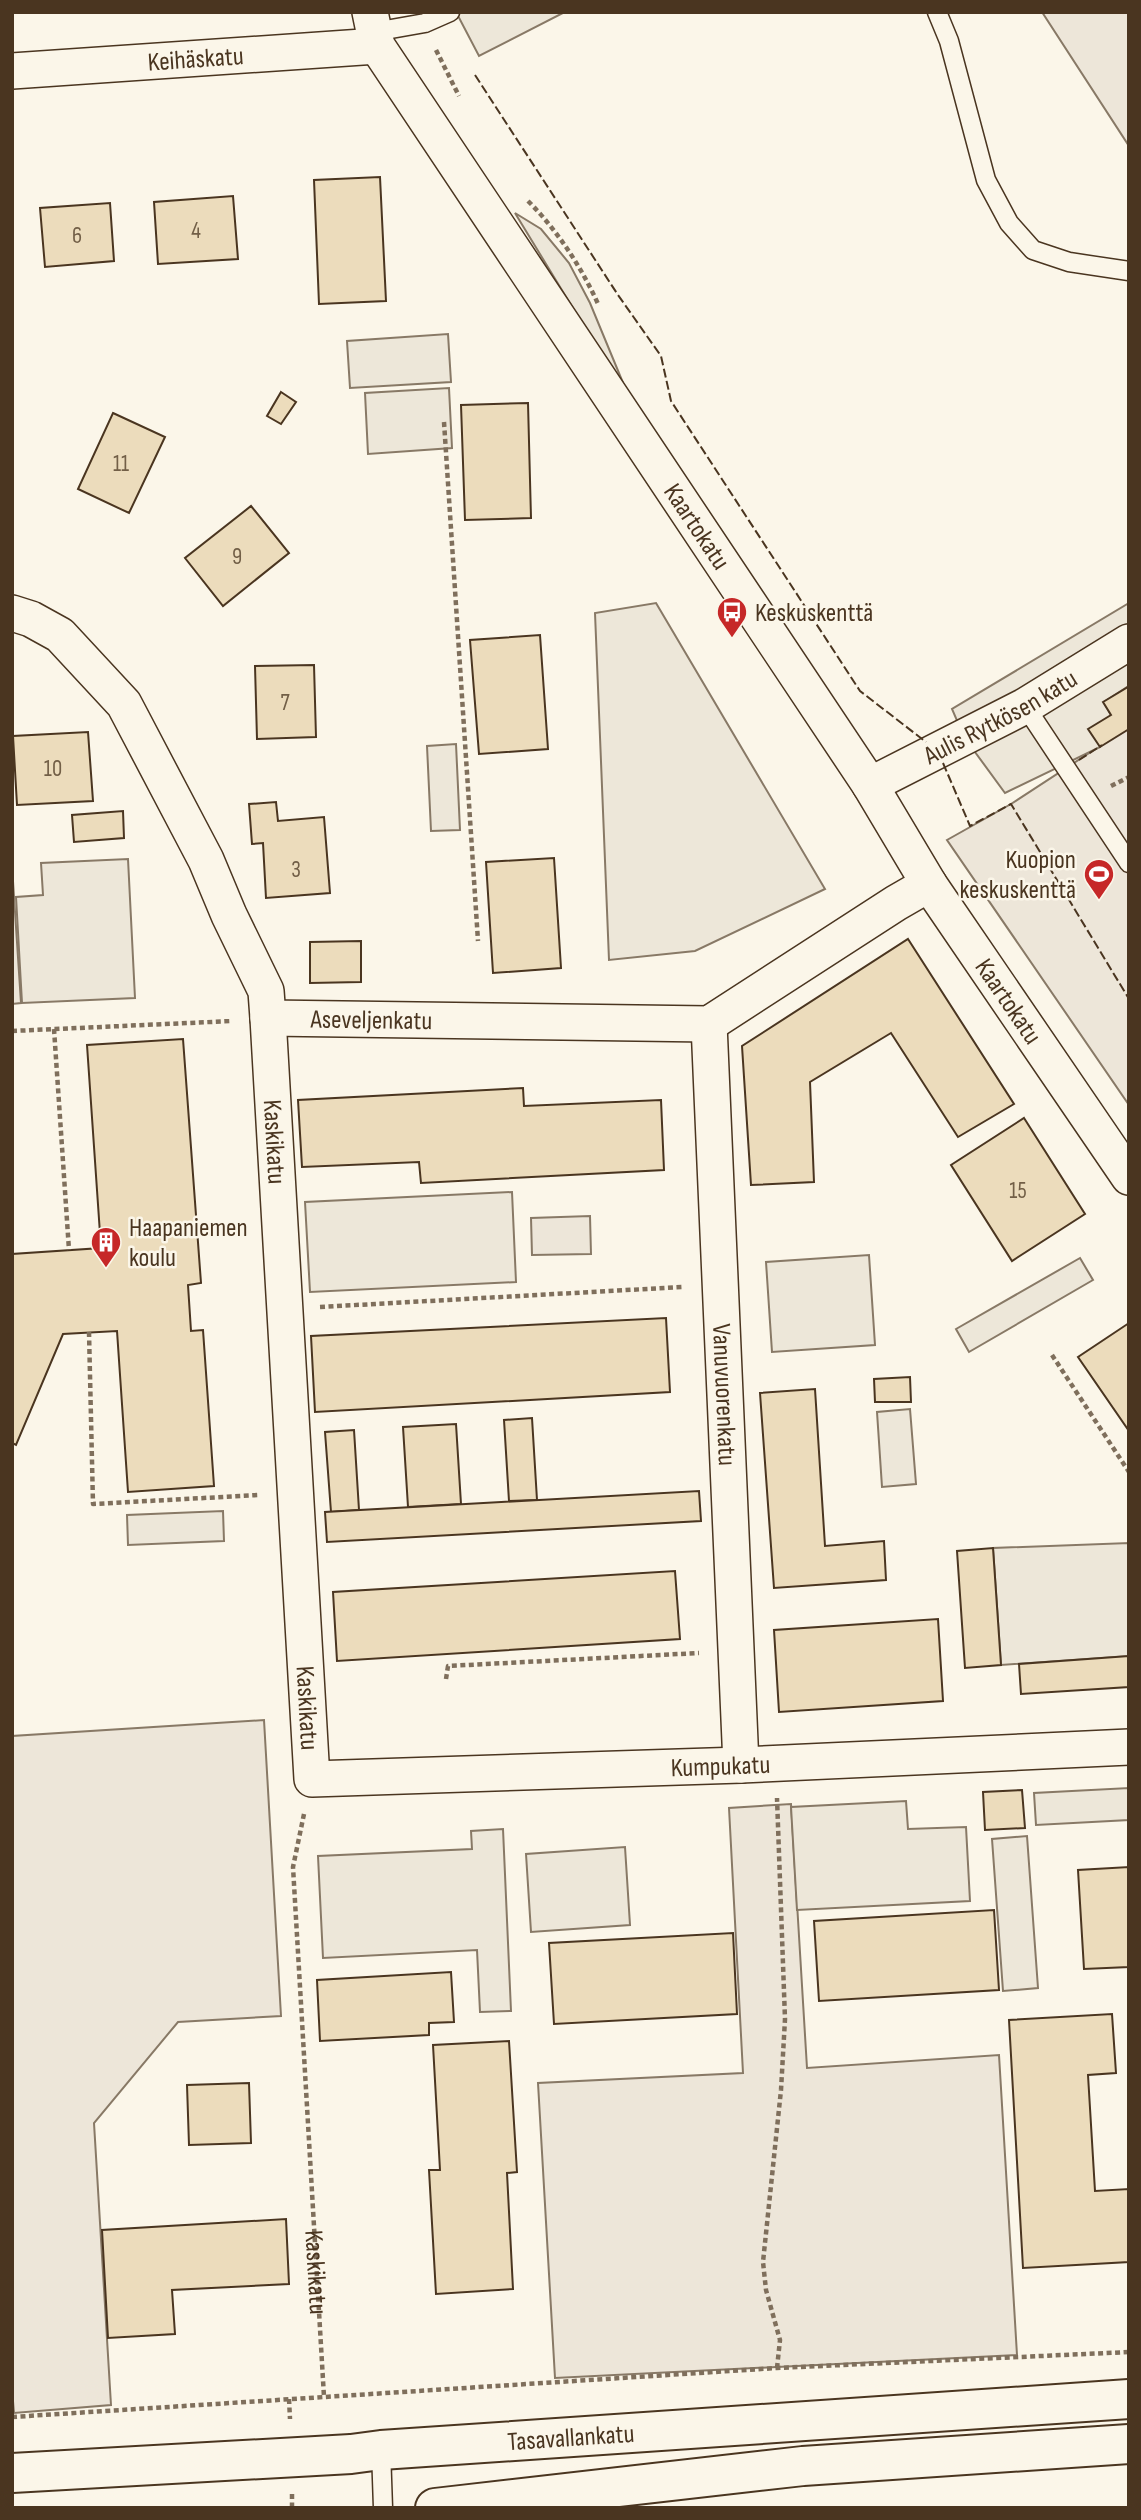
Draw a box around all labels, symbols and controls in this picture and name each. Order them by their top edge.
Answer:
street label: Keihäskatu [147,41,245,79]
house number: 4 [191,217,201,245]
house number: 6 [72,222,82,250]
house number: 11 [113,450,129,478]
street label: Kaartokatu [656,478,736,576]
house number: 9 [232,543,242,571]
bus stop icon: Keskuskenttä [715,595,749,639]
place label: Keskuskenttä [755,598,873,629]
street label: Aulis Rytkösen katu [918,664,1083,772]
house number: 7 [280,689,290,717]
house number: 10 [44,755,62,783]
place label: Kuopion keskuskenttä [960,845,1076,906]
house number: 3 [291,856,301,884]
sports icon: Kuopion keskuskenttä [1082,857,1116,901]
street label: Kaartokatu [968,953,1048,1051]
street label: Aseveljenkatu [309,1005,432,1037]
street label: Kaskikatu [256,1099,292,1185]
house number: 15 [1009,1177,1027,1205]
place label: Haapaniemen koulu [129,1213,248,1274]
building icon: Haapaniemen koulu [89,1225,123,1269]
street label: Vanuvuorenkatu [705,1323,742,1466]
street label: Kaskikatu [288,1665,324,1751]
street label: Kumpukatu [670,1750,771,1784]
street label: Kaskikatu [297,2229,333,2315]
street label: Tasavallankatu [506,2419,635,2458]

